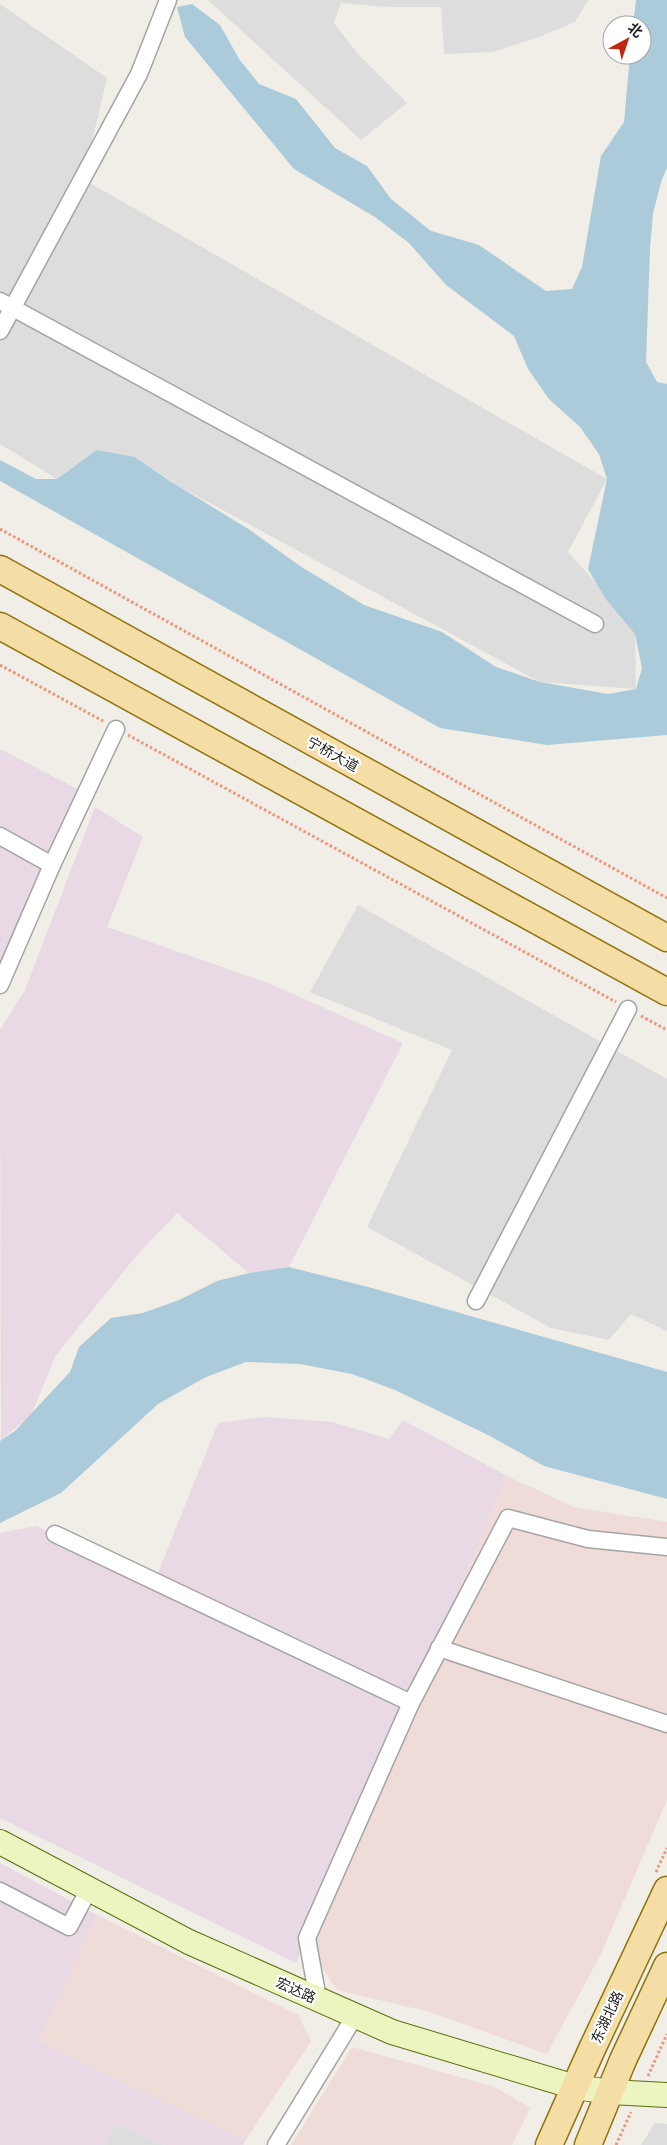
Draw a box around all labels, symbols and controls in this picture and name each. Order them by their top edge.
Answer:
north arrow [602,15,652,65]
text: 北 [625,19,646,41]
street label: 宁桥大道 [305,733,361,775]
street label: 宏达路 [274,1974,318,2006]
street label: 东湖北路 [588,1988,626,2046]

